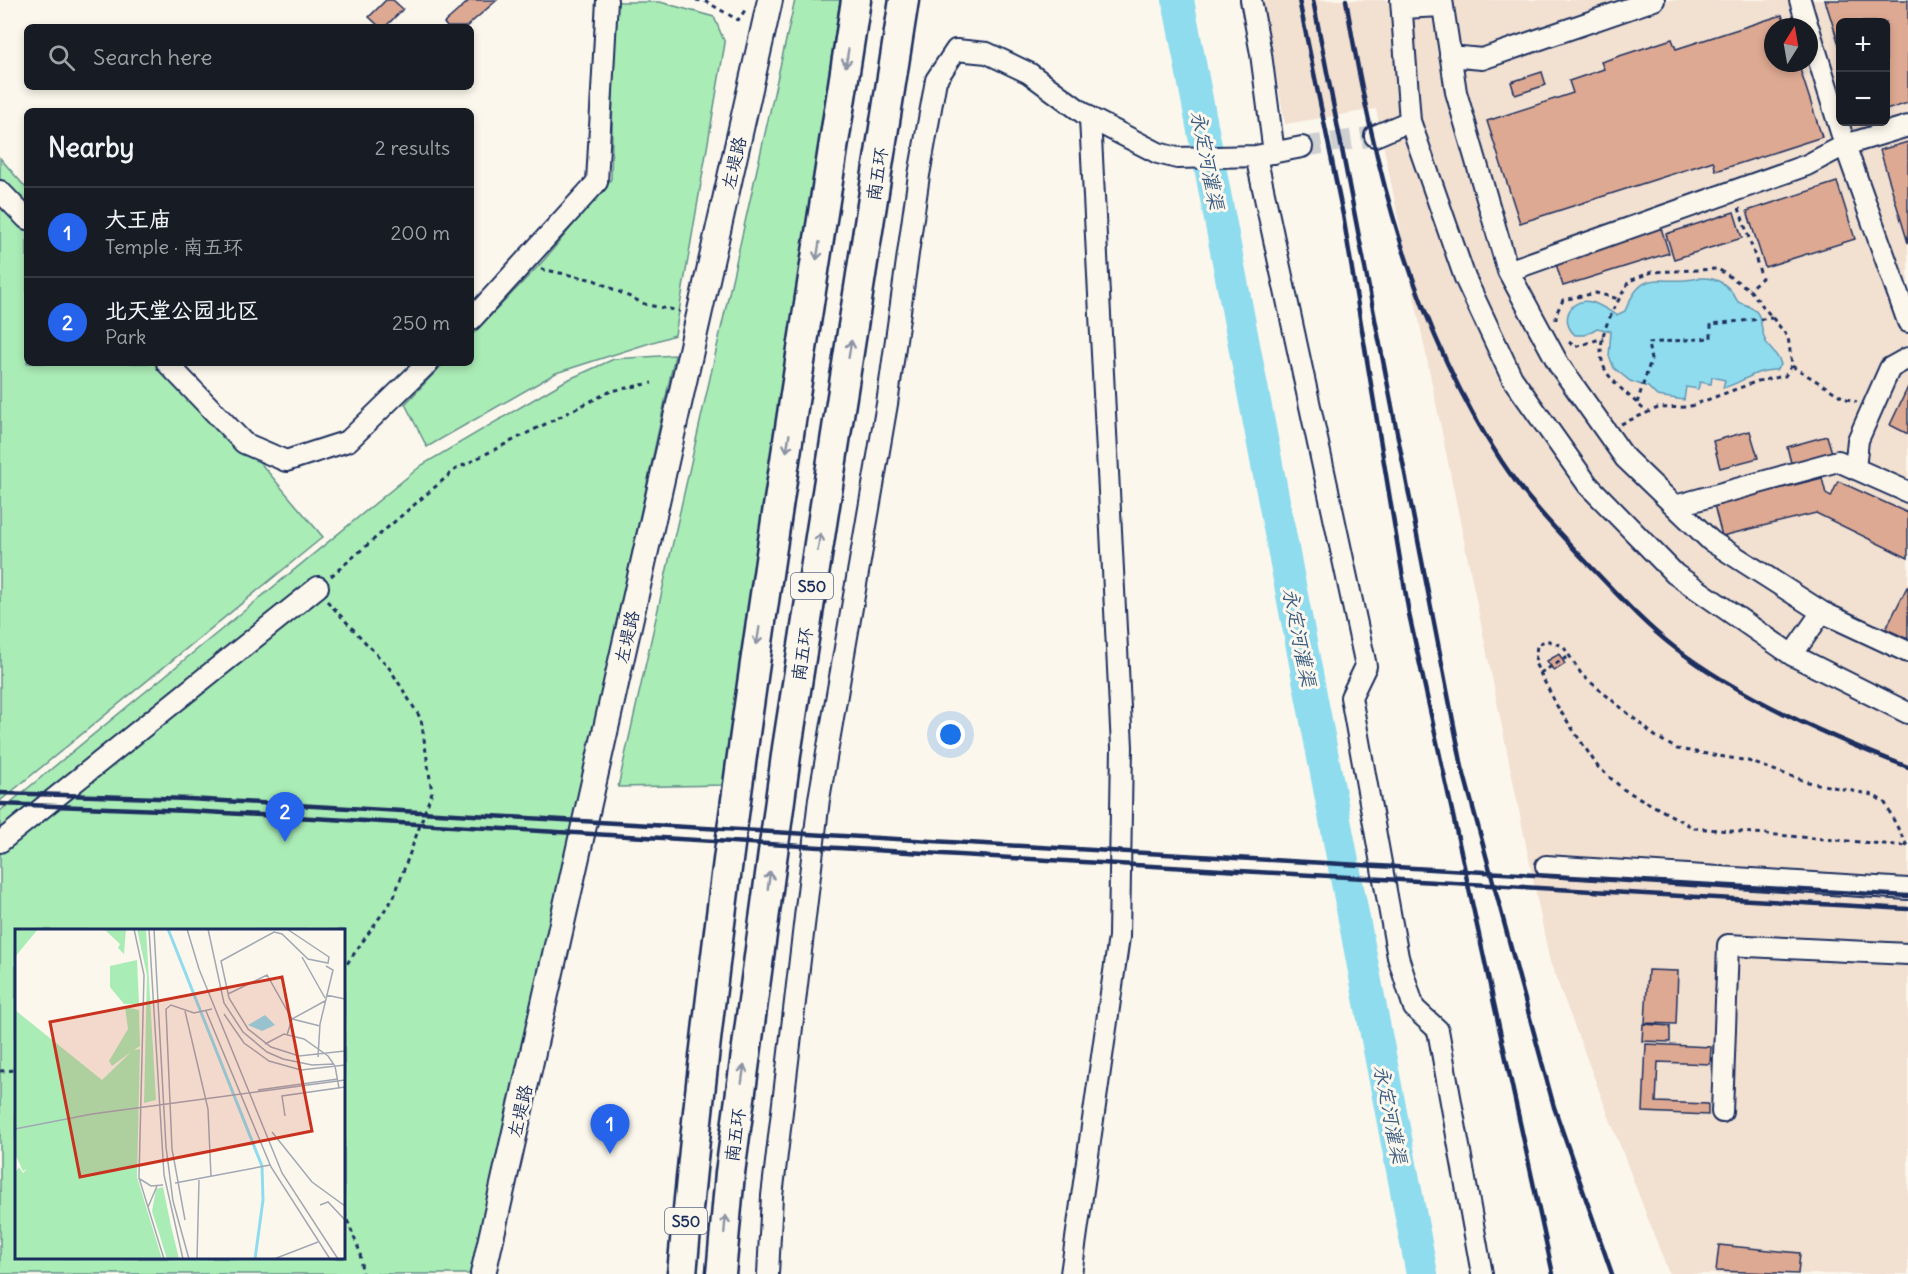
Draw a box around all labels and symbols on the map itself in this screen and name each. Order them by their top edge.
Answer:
north arrow [1764,18,1818,72]
one-way arrow [842,47,853,67]
water label: 永定河灌渠 [1186,109,1230,213]
street label: 左堤路 [717,134,751,192]
street label: 南五环 [861,146,893,202]
one-way arrow [812,240,823,260]
one-way arrow [844,340,855,360]
one-way arrow [782,433,793,453]
one-way arrow [814,533,825,552]
road number: S50 [791,573,833,599]
water label: 永定河灌渠 [1278,586,1322,690]
street label: 左堤路 [610,608,644,666]
one-way arrow [753,626,764,645]
street label: 南五环 [786,626,818,682]
your location [936,720,965,749]
pin: 2 [266,792,304,842]
one-way arrow [764,871,775,891]
inset map [15,929,345,1259]
water label: 永定河灌渠 [1369,1063,1413,1167]
one-way arrow [738,1064,749,1084]
street label: 左堤路 [503,1082,537,1140]
pin: 1 [590,1104,630,1154]
street label: 南五环 [720,1107,750,1163]
road number: S50 [665,1208,707,1234]
one-way arrow [720,1214,731,1234]

